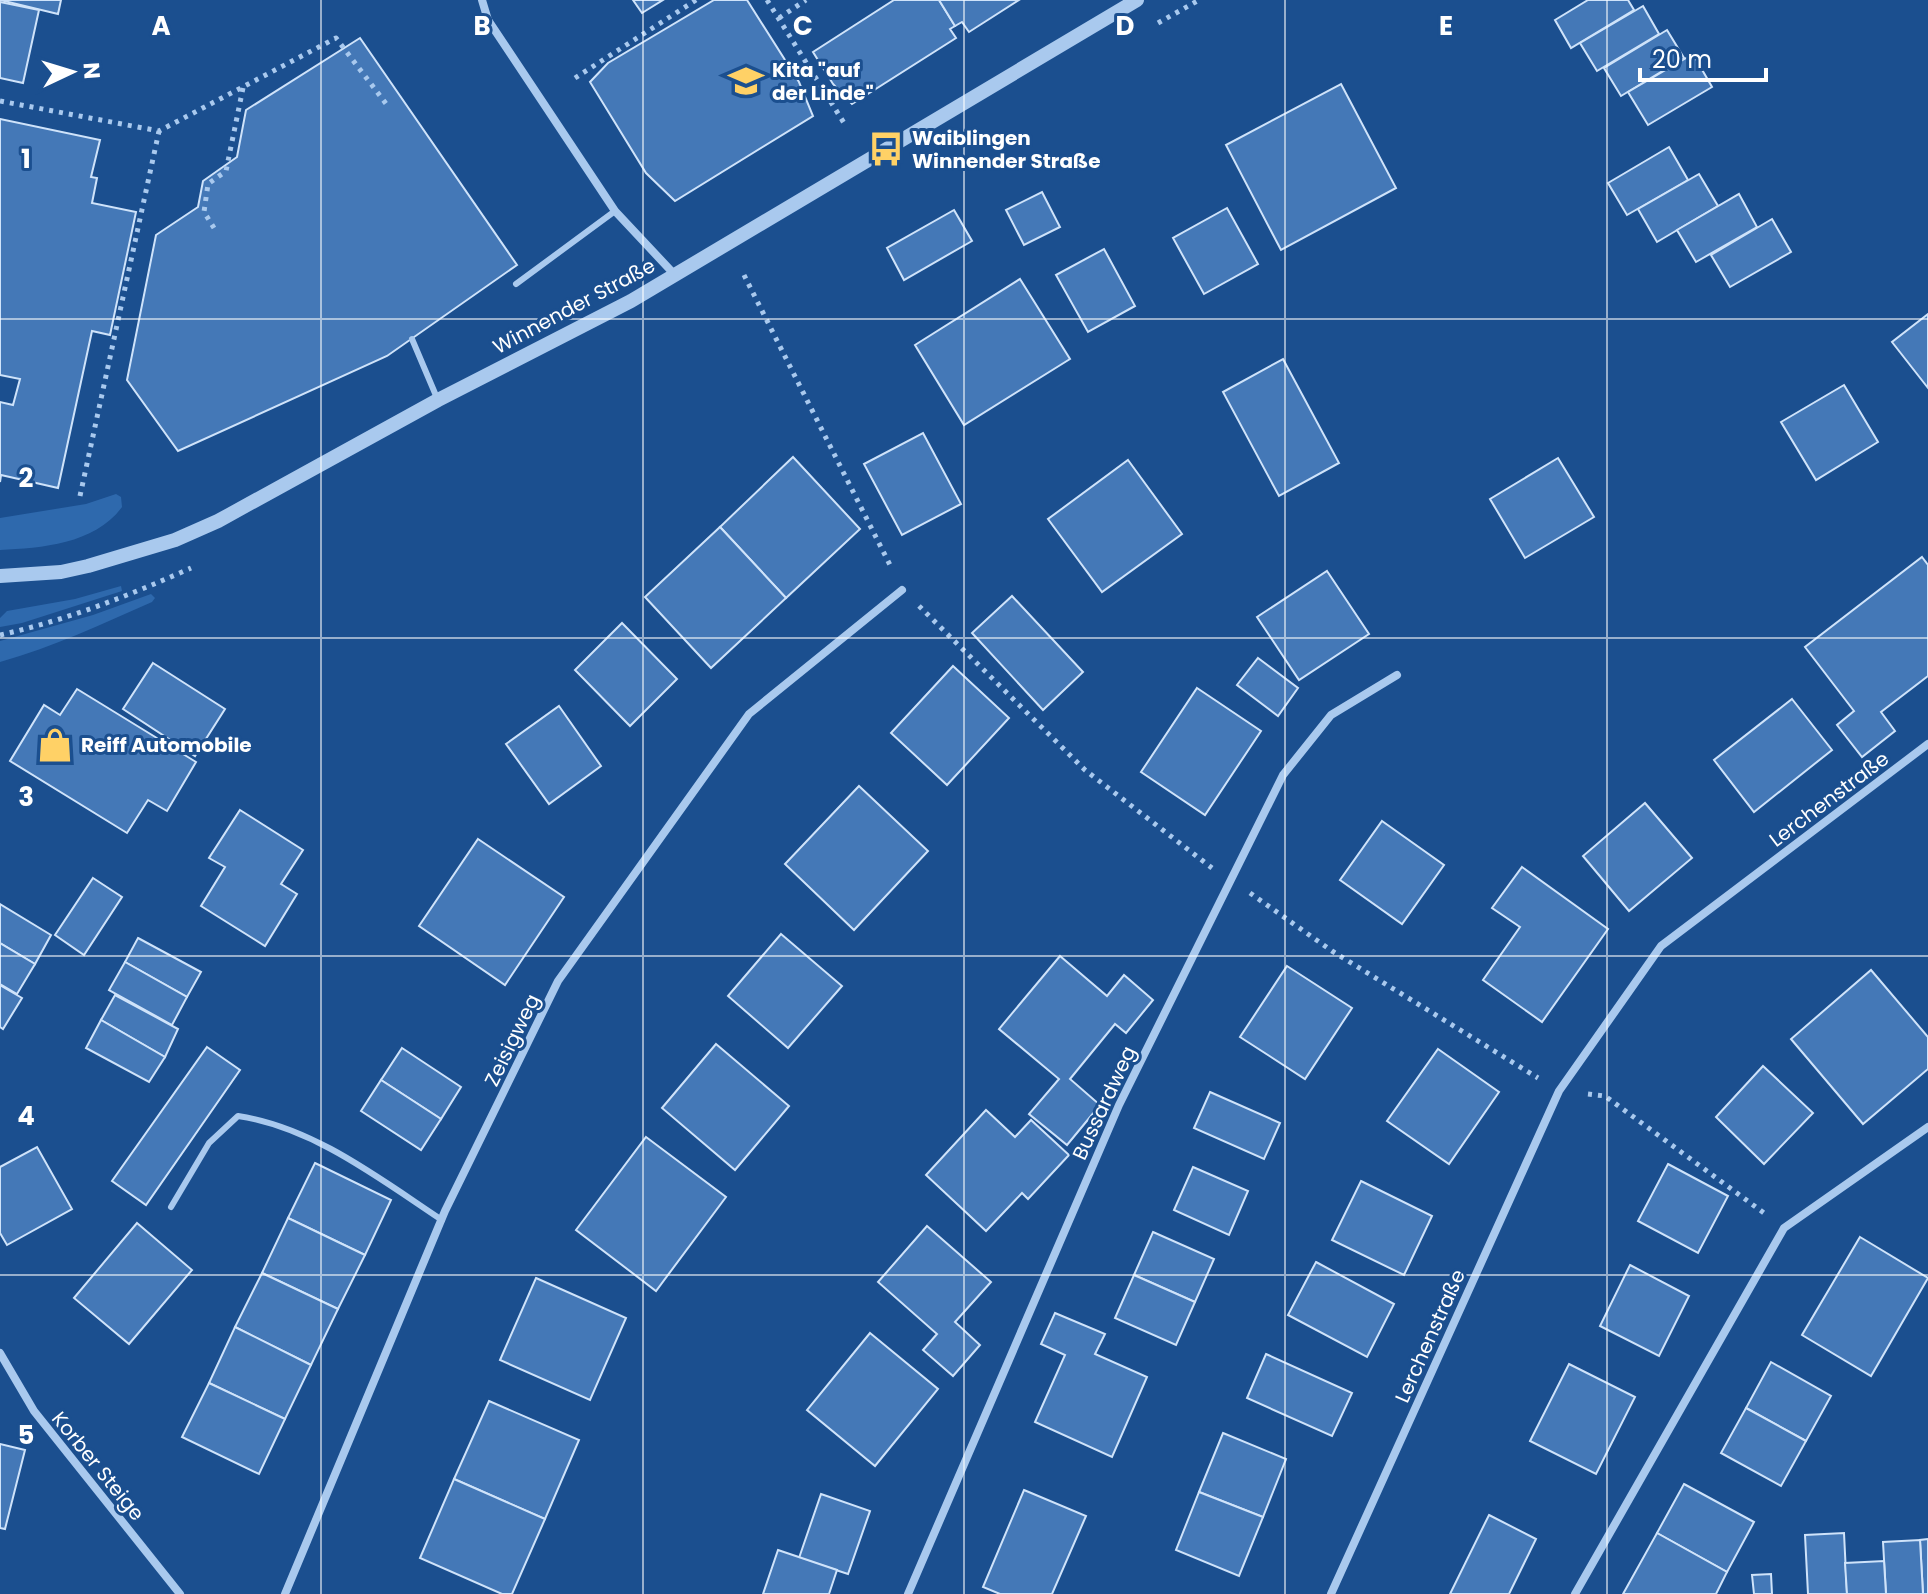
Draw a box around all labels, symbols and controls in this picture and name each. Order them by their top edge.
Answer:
text: A [151,8,171,44]
text: B [473,8,491,44]
text: C [793,8,813,44]
text: D [1116,8,1135,44]
text: E [1439,8,1453,44]
north arrow [32,32,112,112]
scale bar [1640,32,1766,82]
text: 20 m [1652,43,1712,76]
place label: Kita "auf der Linde" [772,56,874,107]
text: N [75,61,107,80]
school or university icon: Kita "auf der Linde" [727,62,765,100]
place label: Waiblingen Winnender Straße [912,124,1100,175]
bus stop icon: Waiblingen Winnender Straße [867,130,905,168]
text: 1 [21,141,31,177]
street label: Winnender Straße [488,251,660,361]
text: 2 [19,460,34,496]
shop icon: Reiff Automobile [36,726,74,764]
place label: Reiff Automobile [81,731,252,759]
street label: Lerchenstraße [1763,745,1895,853]
text: 3 [18,779,34,815]
street label: Zeisigweg [478,989,546,1091]
street label: Bussardweg [1065,1041,1143,1165]
text: 4 [17,1098,35,1134]
street label: Lerchenstraße [1388,1265,1472,1407]
street label: Korber Steige [45,1405,151,1527]
text: 5 [18,1417,34,1453]

